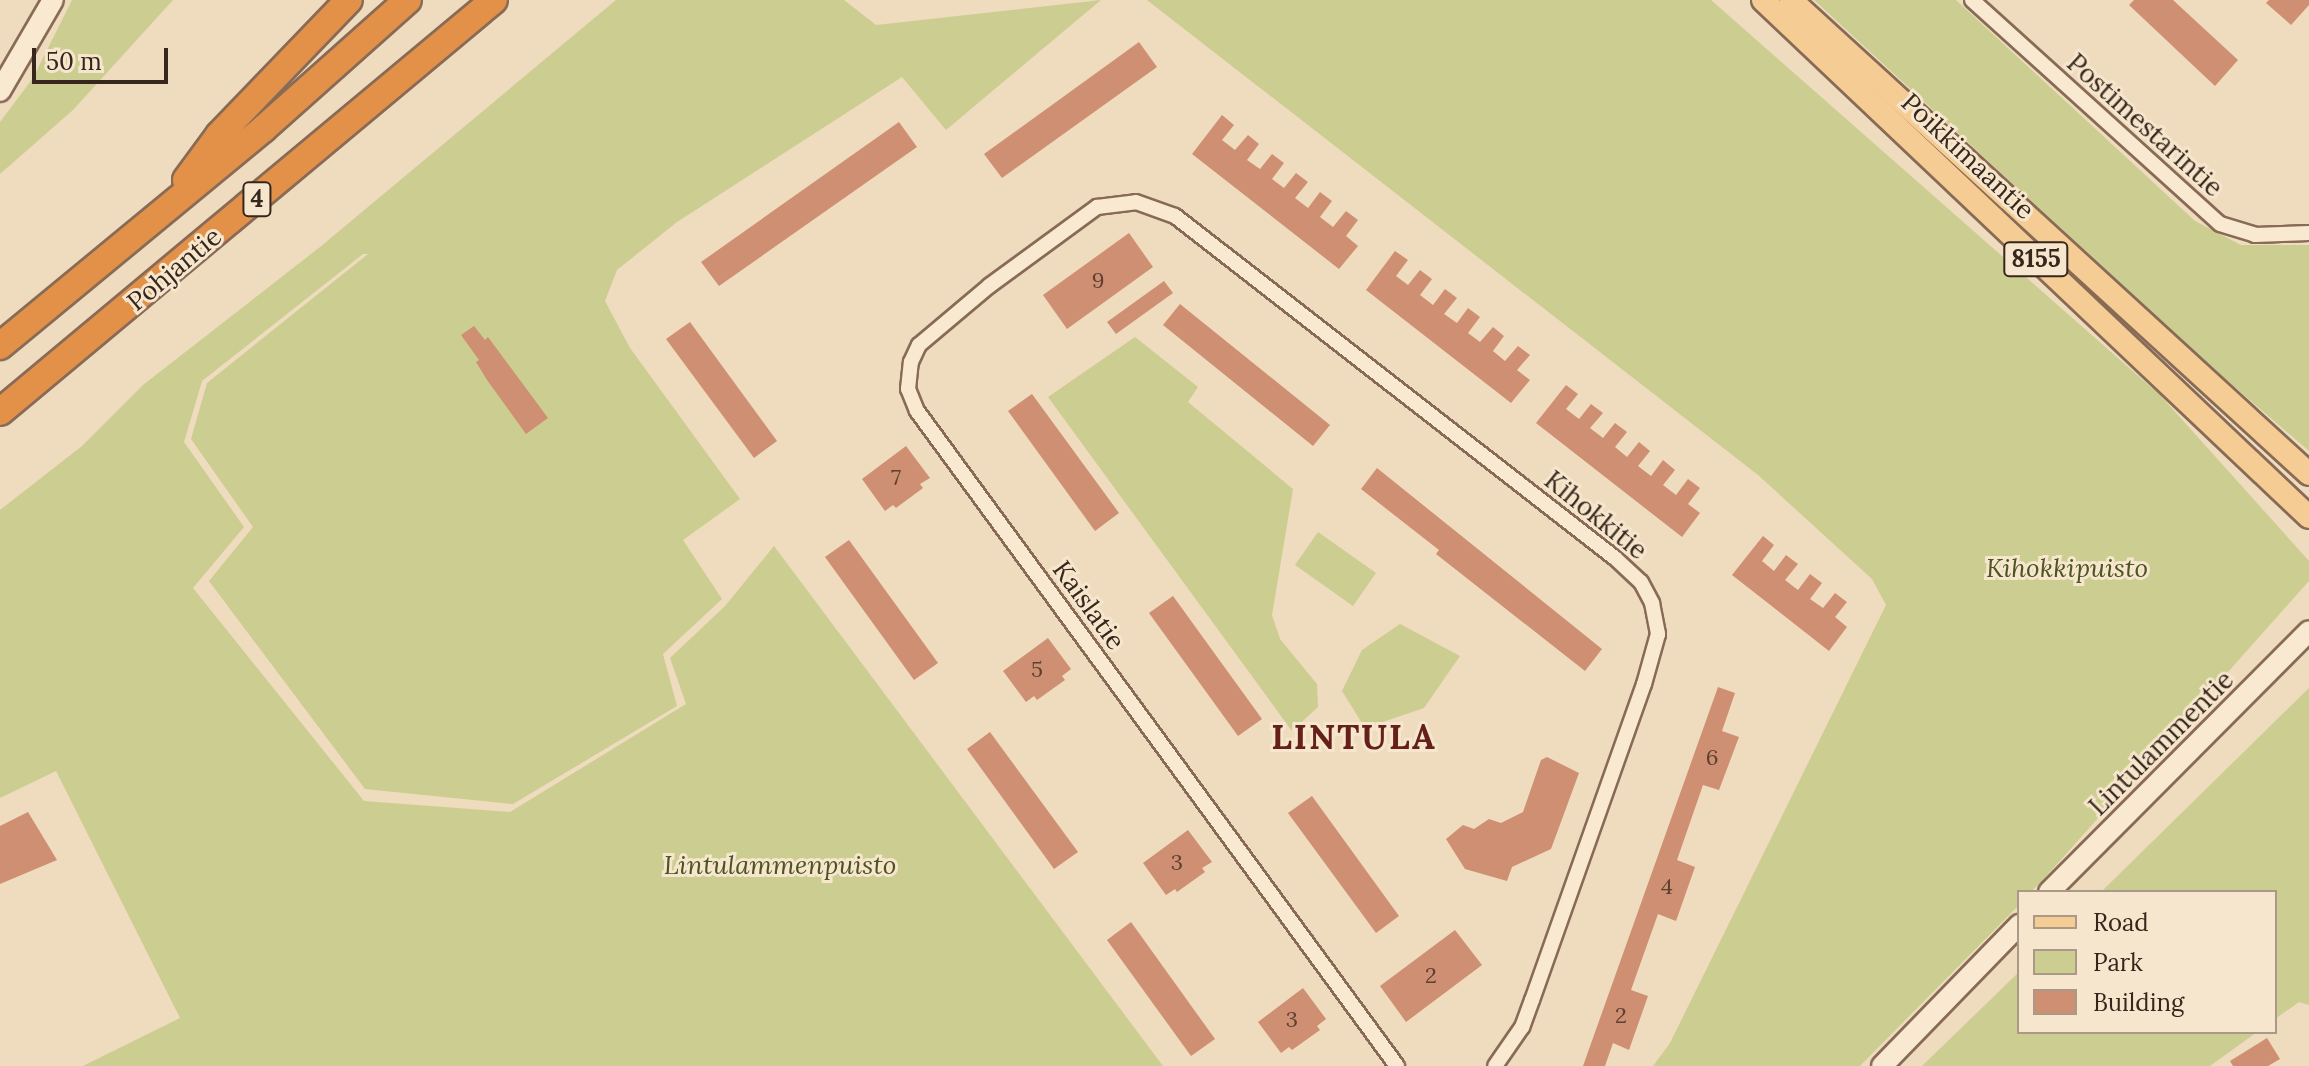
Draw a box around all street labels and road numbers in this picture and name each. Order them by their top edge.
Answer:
street label: Postimestarintie [2061,47,2229,203]
street label: Poikkimaantie [1895,87,2041,225]
road number: 4 [241,179,273,219]
street label: Pohjantie [121,221,227,317]
road number: 8155 [2002,239,2070,279]
street label: Kihokkitie [1538,464,1654,566]
street label: Kaislatie [1046,554,1132,656]
street label: Lintulammentie [2082,664,2240,822]

